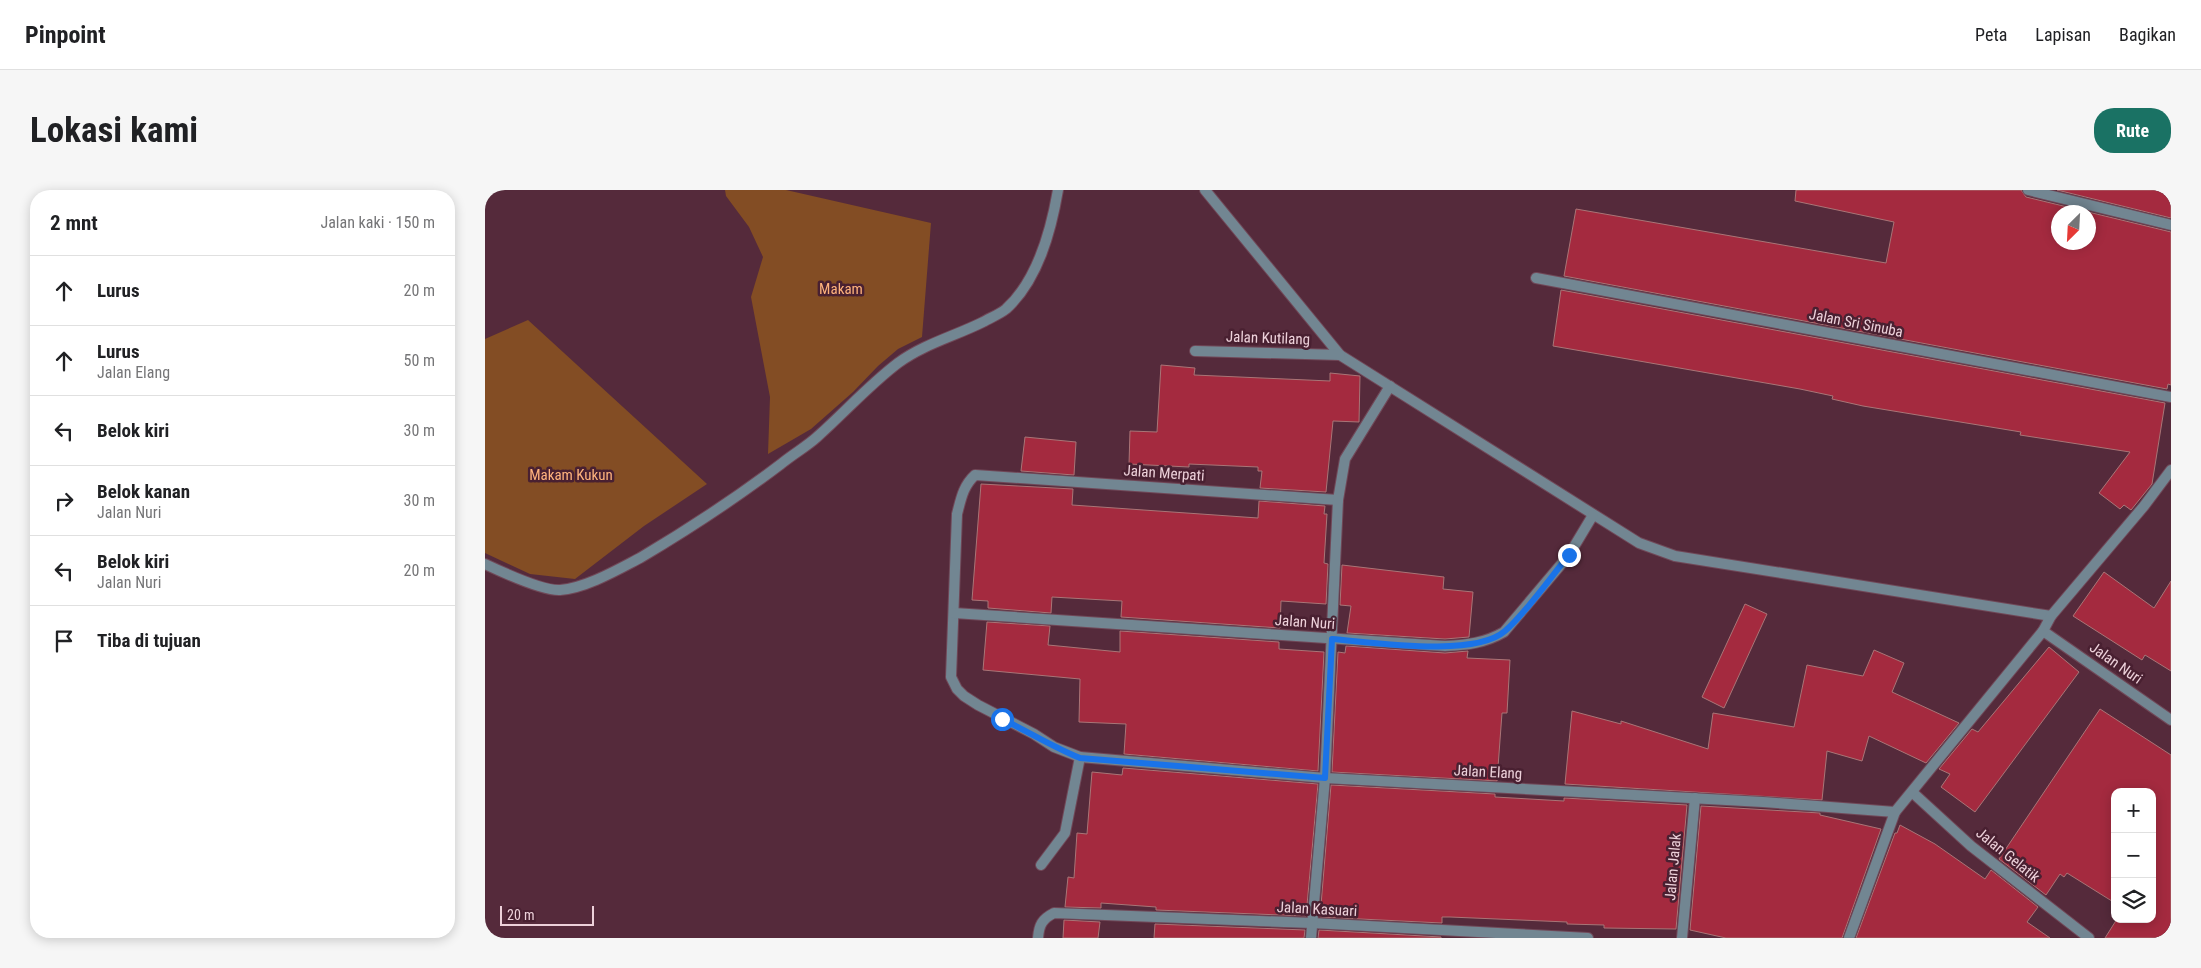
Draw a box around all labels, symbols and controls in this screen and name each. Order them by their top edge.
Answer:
text: Pinpoint [25,21,106,49]
text: Peta [1975,24,2007,45]
text: Lapisan [2035,24,2091,45]
text: Bagikan [2119,24,2176,45]
button: Rute [2094,108,2171,153]
text: Lokasi kami [30,110,198,151]
north arrow [2051,205,2096,250]
text: 2 mnt [50,211,98,235]
text: Jalan kaki · 150 m [320,213,435,232]
icon: ahead [50,277,78,305]
text: Lurus [97,279,140,302]
park label: Makam [819,280,863,298]
text: 20 m [403,281,435,300]
street label: Jalan Sri Sinuba [1807,305,1905,341]
street label: Jalan Kutilang [1226,328,1310,348]
text: Lurus [97,340,140,363]
icon: ahead [50,347,78,375]
text: 50 m [403,351,435,370]
text: Jalan Elang [97,363,170,382]
icon: left [50,417,78,445]
text: Belok kiri [97,419,169,442]
text: 30 m [403,421,435,440]
street label: Jalan Merpati [1123,461,1205,485]
park label: Makam Kukun [529,466,613,484]
text: Belok kanan [97,480,190,503]
icon: right [50,487,78,515]
text: 30 m [403,491,435,510]
text: Jalan Nuri [97,503,161,522]
route end [1558,544,1581,567]
text: Belok kiri [97,550,169,573]
icon: left [50,557,78,585]
text: 20 m [403,561,435,580]
text: Jalan Nuri [97,573,161,592]
street label: Jalan Nuri [1274,611,1336,633]
icon: arrive [50,627,78,655]
text: Tiba di tujuan [97,629,201,652]
street label: Jalan Nuri [2086,638,2146,688]
route start [991,708,1014,731]
street label: Jalan Elang [1453,761,1523,783]
map controls [2111,788,2156,923]
button: + [2111,788,2156,833]
street label: Jalan Gelatik [1972,824,2044,886]
street label: Jalan Jalak [1661,832,1685,901]
button: − [2111,833,2156,878]
button: layers [2111,878,2156,923]
street label: Jalan Kasuari [1276,898,1358,920]
scale bar [500,903,594,926]
text: 20 m [507,907,535,923]

